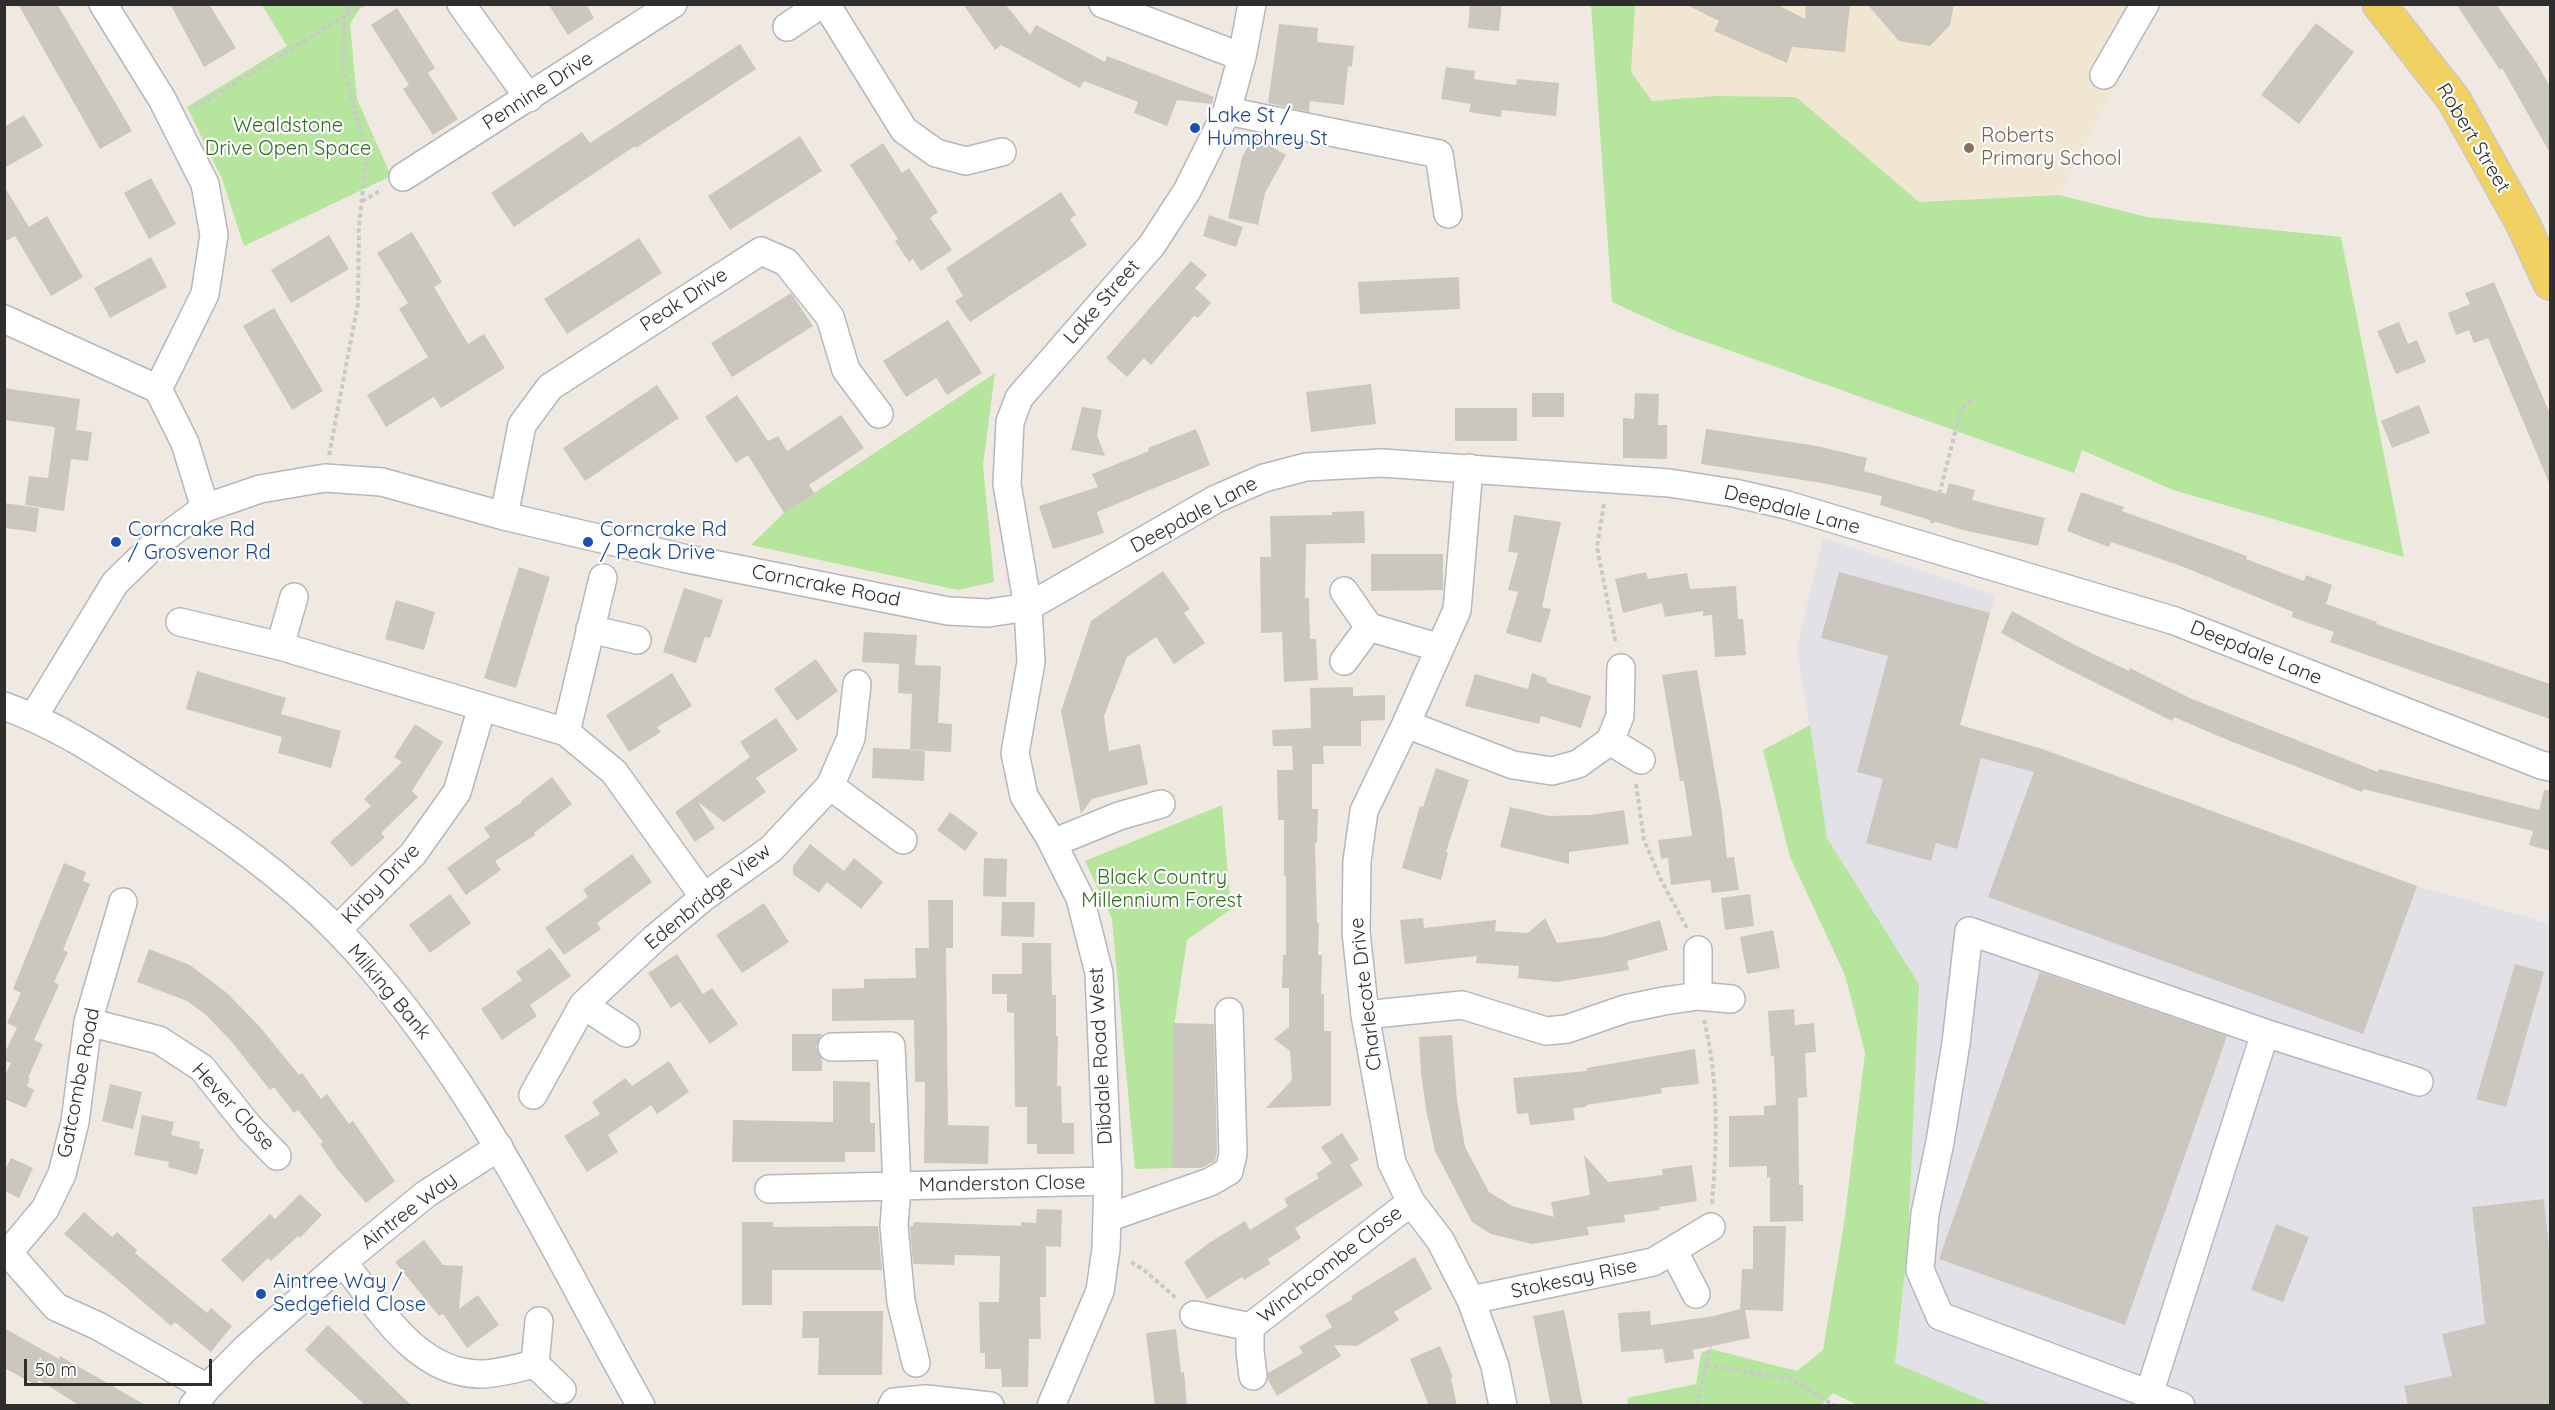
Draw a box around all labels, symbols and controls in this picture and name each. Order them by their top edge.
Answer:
street label: Pennine Drive [478,46,598,136]
street label: Robert Street [2431,79,2515,197]
place label: Lake St / Humphrey St [1207,104,1328,151]
park label: Wealdstone Drive Open Space [205,114,371,161]
marker: Lake St / Humphrey St [1188,121,1202,135]
place label: Roberts Primary School [1981,124,2121,171]
marker: Roberts Primary School [1962,141,1976,155]
street label: Lake Street [1059,255,1145,349]
street label: Peak Drive [636,263,732,337]
street label: Deepdale Lane [1126,471,1262,559]
street label: Deepdale Lane [1721,480,1863,540]
place label: Corncrake Rd / Grosvenor Rd [128,518,271,565]
place label: Corncrake Rd / Peak Drive [600,518,727,565]
marker: Corncrake Rd / Grosvenor Rd [109,535,123,549]
marker: Corncrake Rd / Peak Drive [581,535,595,549]
street label: Corncrake Road [750,560,902,612]
street label: Deepdale Lane [2186,616,2326,690]
street label: Kirby Drive [337,839,425,929]
street label: Edenbridge View [640,839,776,955]
park label: Black Country Millennium Forest [1081,866,1243,913]
street label: Charlecote Drive [1345,916,1387,1072]
street label: Milking Bank [342,939,436,1045]
street label: Dibdale Road West [1084,967,1118,1145]
street label: Gatcombe Road [53,1006,105,1160]
street label: Hever Close [186,1058,280,1156]
street label: Aintree Way [356,1167,462,1255]
street label: Manderston Close [918,1171,1086,1197]
street label: Winchcombe Close [1253,1201,1407,1329]
street label: Stokesay Rise [1509,1254,1639,1304]
place label: Aintree Way / Sedgefield Close [273,1270,426,1317]
marker: Aintree Way / Sedgefield Close [254,1287,268,1301]
scale bar [27,1347,214,1385]
text: 50 m [35,1358,77,1381]

